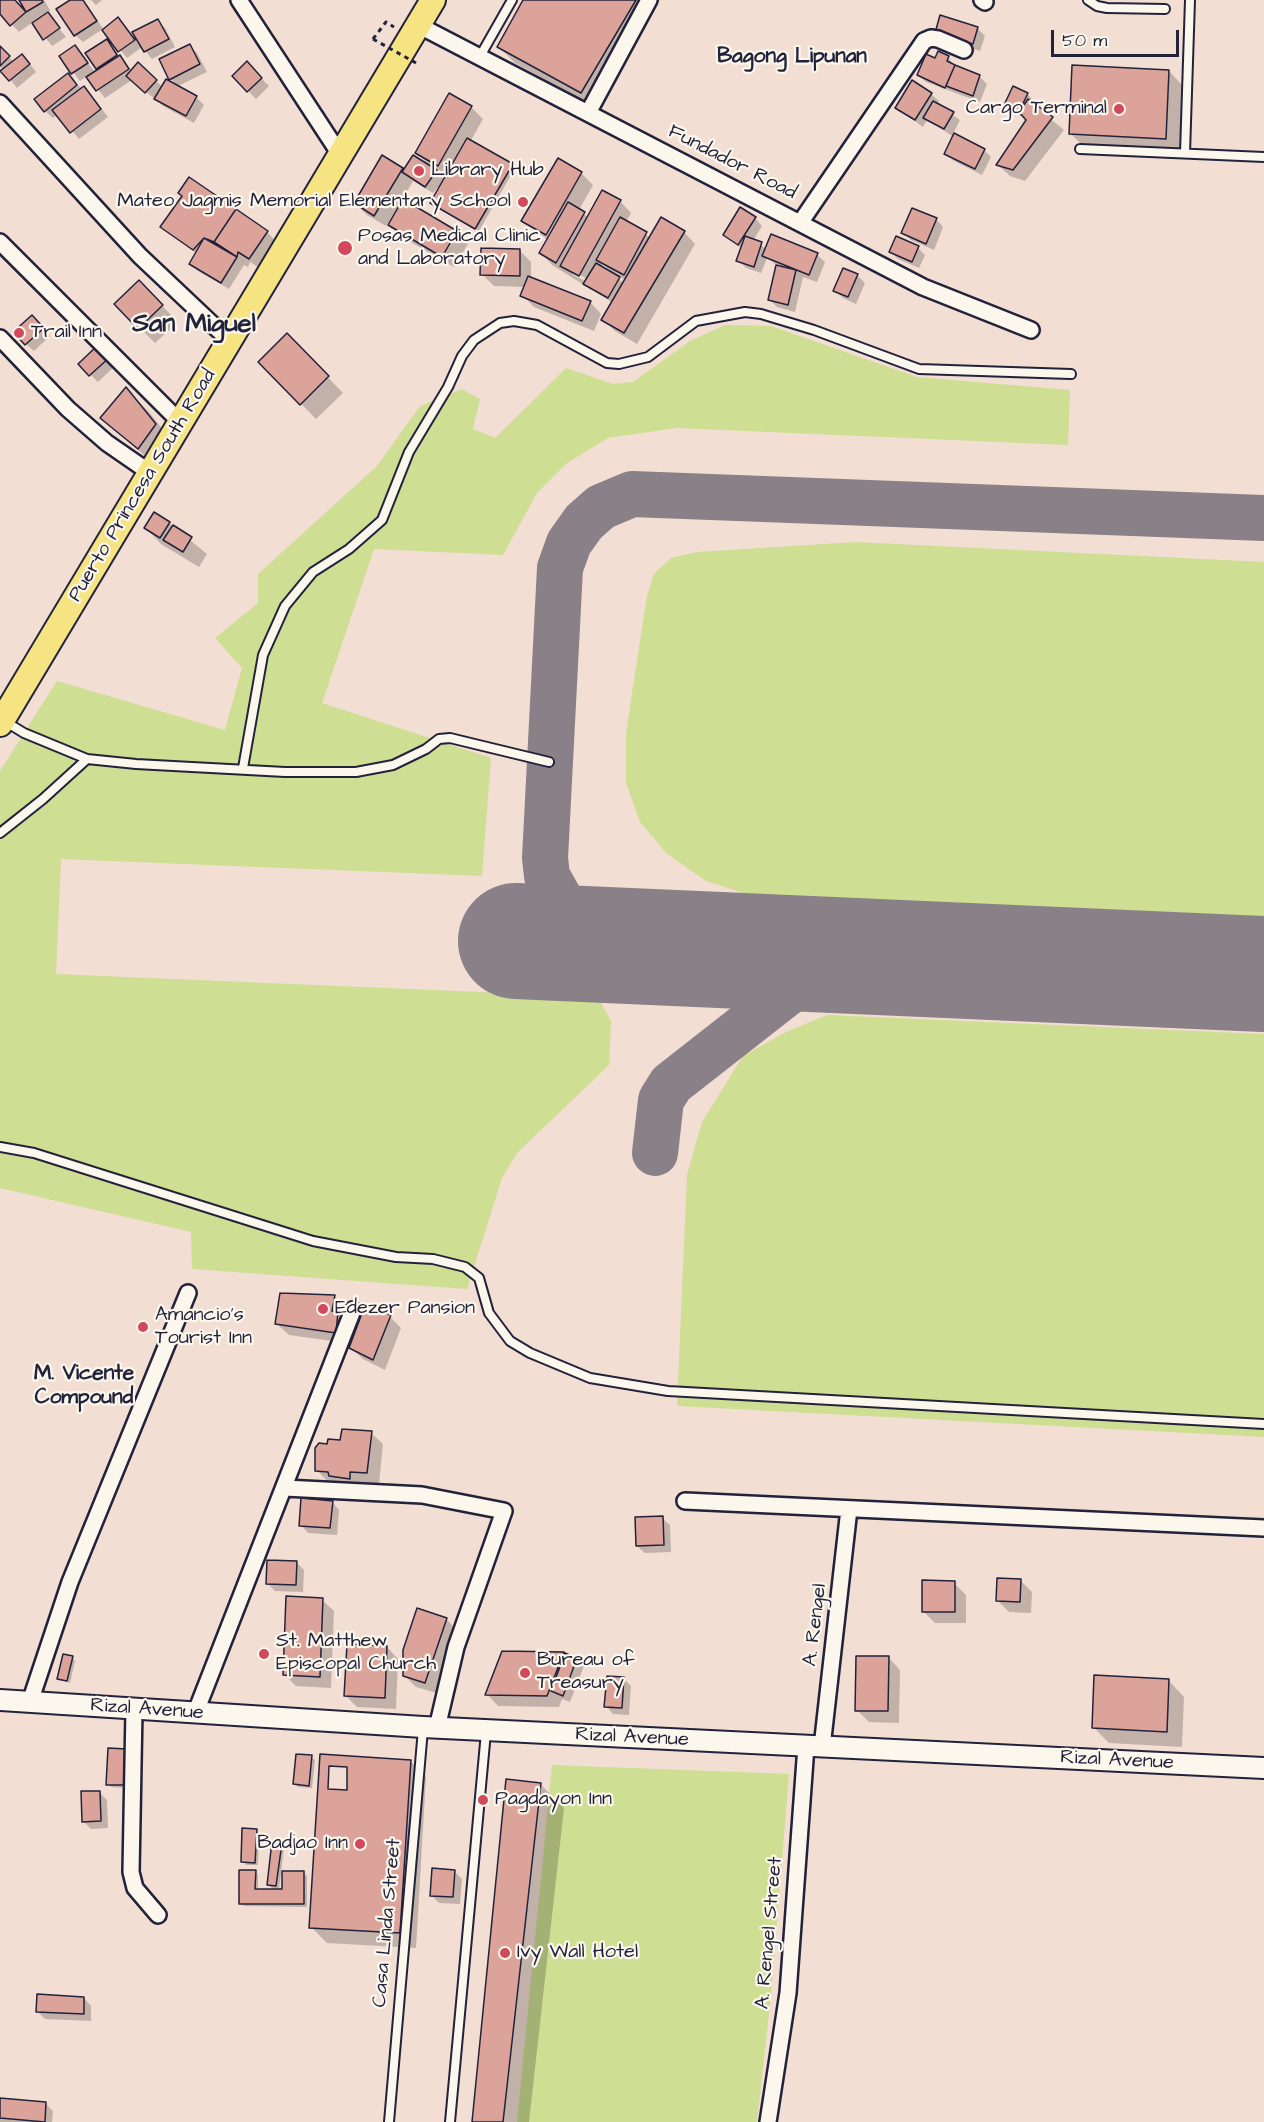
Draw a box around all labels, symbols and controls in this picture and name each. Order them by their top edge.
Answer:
scale bar [1054,18,1182,56]
text: 50 m [1062,28,1107,53]
district label: Bagong Lipunan [717,45,867,71]
place label: Cargo Terminal [966,97,1107,121]
marker: Cargo Terminal [1112,102,1126,116]
street label: Fundador Road [664,120,800,206]
place label: Library Hub [431,159,544,183]
marker: Library Hub [412,164,426,178]
place label: Mateo Jagmis Memorial Elementary School [117,190,511,214]
marker: Mateo Jagmis Memorial Elementary School [516,195,530,209]
place label: Posas Medical Clinic and Laboratory [358,225,541,272]
marker: Posas Medical Clinic and Laboratory [336,239,354,257]
district label: San Miguel [132,310,256,342]
place label: Trail Inn [31,321,102,345]
marker: Trail Inn [12,326,26,340]
street label: Puerto Princesa South Road [64,365,222,607]
place label: Edezer Pansion [335,1297,475,1321]
marker: Edezer Pansion [316,1302,330,1316]
place label: Amancio's Tourist Inn [155,1304,252,1351]
marker: Amancio's Tourist Inn [136,1320,150,1334]
district label: M. Vicente Compound [34,1362,134,1412]
street label: A. Rengel [799,1582,833,1668]
place label: St. Matthew Episcopal Church [276,1630,436,1677]
marker: St. Matthew Episcopal Church [257,1647,271,1661]
place label: Bureau of Treasury [537,1649,635,1696]
marker: Bureau of Treasury [518,1666,532,1680]
street label: Rizal Avenue [90,1694,204,1726]
street label: Rizal Avenue [575,1723,689,1753]
street label: Rizal Avenue [1060,1746,1174,1776]
place label: Pagdayon Inn [495,1788,612,1812]
marker: Pagdayon Inn [476,1793,490,1807]
place label: Badjao Inn [257,1832,348,1856]
marker: Badjao Inn [353,1837,367,1851]
street label: Casa Linda Street [369,1837,407,2009]
street label: A. Rengel Street [751,1856,789,2010]
place label: Ivy Wall Hotel [517,1941,638,1965]
marker: Ivy Wall Hotel [498,1946,512,1960]

